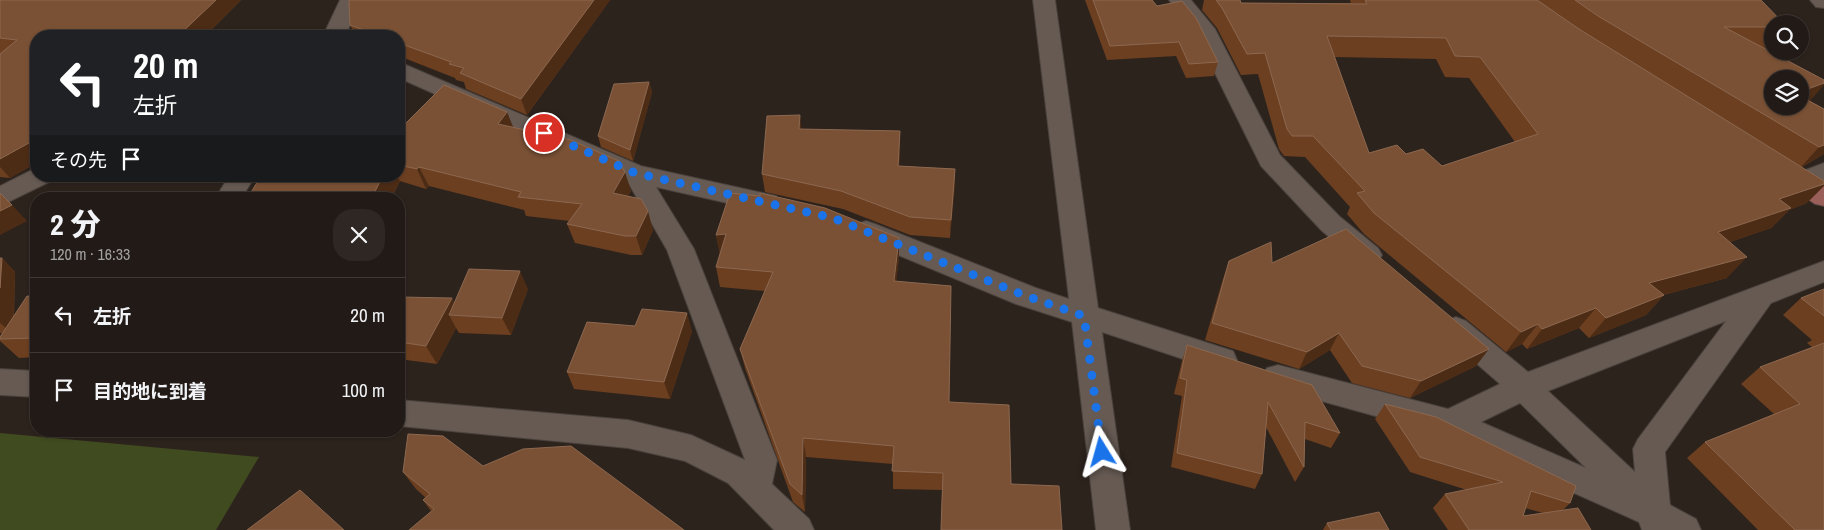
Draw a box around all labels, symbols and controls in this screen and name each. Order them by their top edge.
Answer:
map controls [1764,15,1809,115]
button: search [1764,15,1809,60]
text: 20 m [133,42,198,89]
icon: left [50,50,115,115]
button: layers [1764,70,1809,115]
text: 左折 [133,90,177,120]
pin [523,112,565,154]
icon: arrive [530,119,558,147]
icon: arrive [117,145,145,173]
text: その先 [50,147,107,173]
text: 2 分 [50,204,101,244]
button: close [333,209,385,261]
text: 120 m · 16:33 [50,243,130,265]
icon: left [50,301,78,329]
text: 20 m [350,302,385,328]
text: 左折 [93,303,131,329]
icon: arrive [50,376,78,404]
text: 100 m [342,377,385,403]
text: 目的地に到着 [93,378,207,404]
position arrow [1075,425,1127,477]

